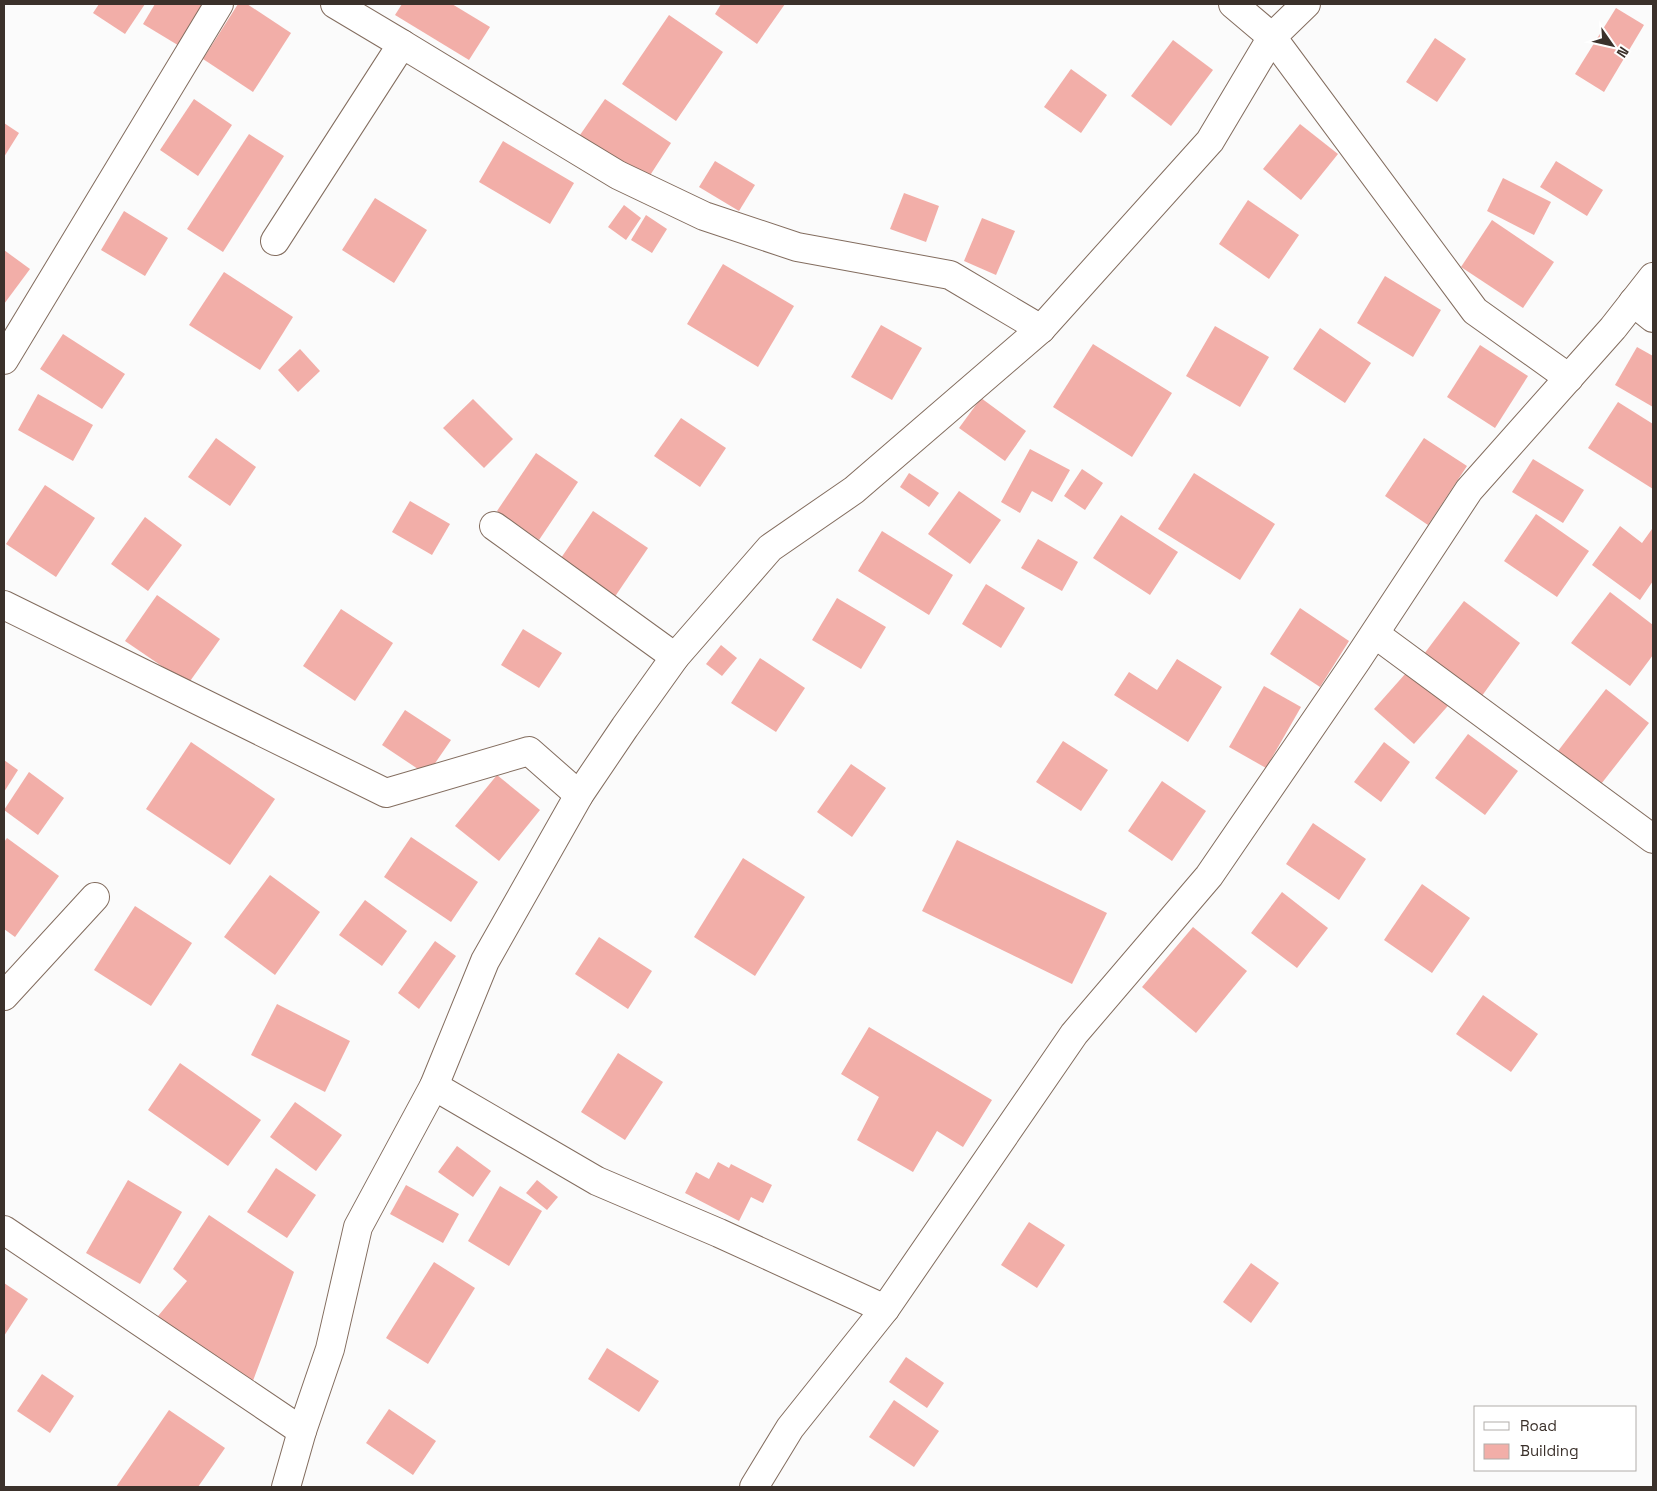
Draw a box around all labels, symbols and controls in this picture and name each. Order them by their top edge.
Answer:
north arrow [1587,20,1637,70]
text: N [1613,43,1633,61]
legend [1474,1406,1637,1471]
text: Road [1520,1416,1557,1435]
text: Building [1520,1441,1579,1460]

